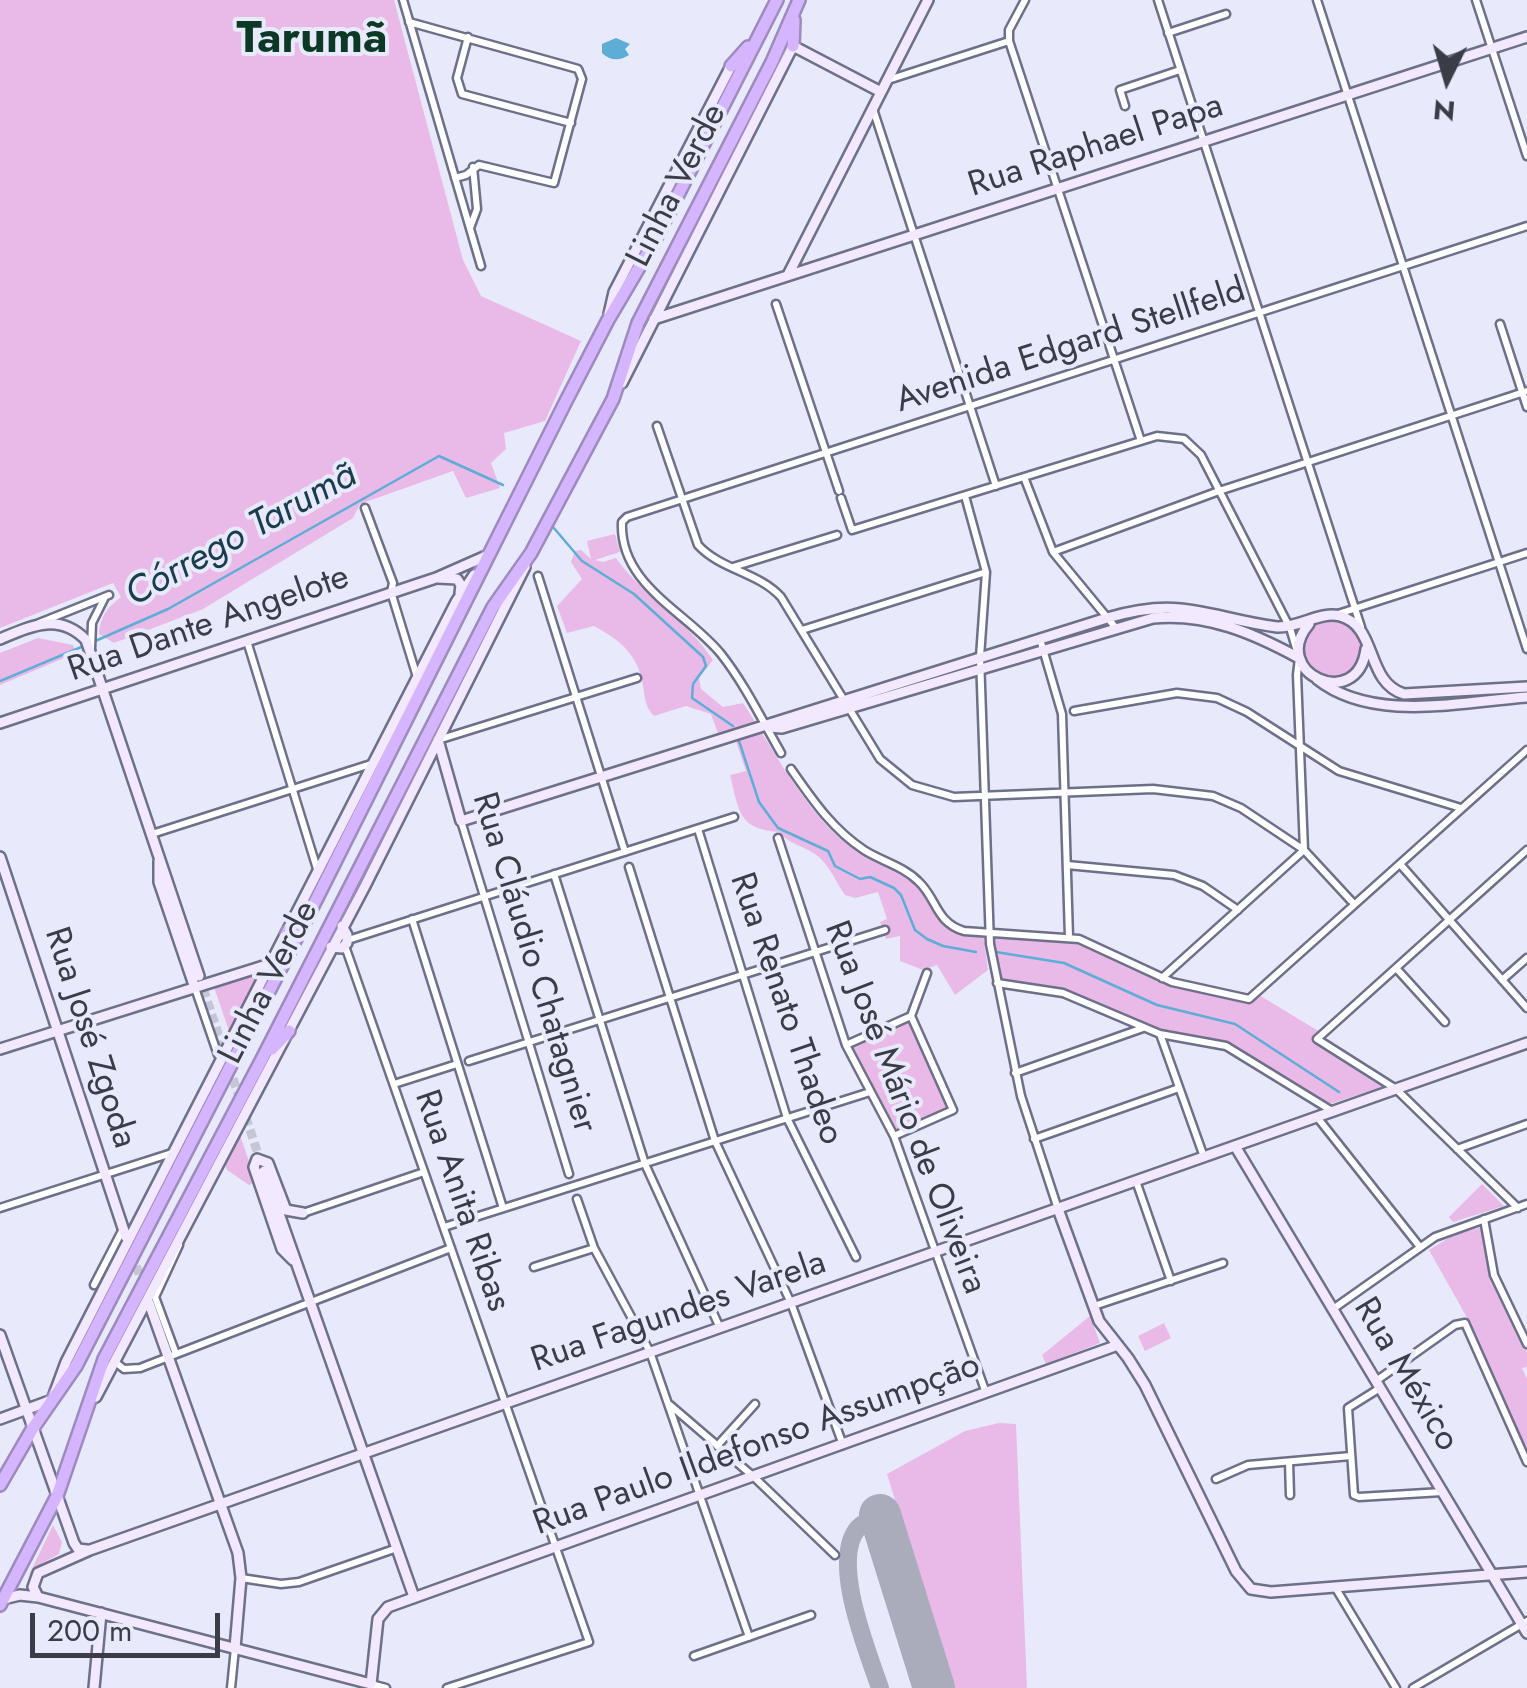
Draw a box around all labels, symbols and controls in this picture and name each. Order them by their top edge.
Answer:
district label: Tarumã [237,14,387,68]
north arrow [1397,30,1497,130]
street label: Rua Raphael Papa [963,86,1229,208]
text: N [1431,89,1457,132]
street label: Linha Verde [619,98,737,274]
street label: Avenida Edgard Stellfeld [891,271,1251,423]
water label: Córrego Tarumã [118,454,366,618]
street label: Rua Dante Angelote [63,557,355,693]
street label: Rua Cláudio Chatagnier [461,788,605,1138]
street label: Rua Renato Thadeo [719,868,851,1150]
street label: Linha Verde [211,895,329,1071]
street label: Rua José Mário de Oliveira [814,916,994,1300]
street label: Rua José Zgoda [34,922,144,1154]
street label: Rua Anita Ribas [404,1085,518,1317]
street label: Rua Fagundes Varela [526,1243,832,1383]
street label: Rua México [1343,1291,1467,1459]
street label: Rua Paulo Ildefonso Assumpção [528,1346,986,1546]
scale bar [35,1593,225,1655]
text: 200 m [47,1609,132,1652]

